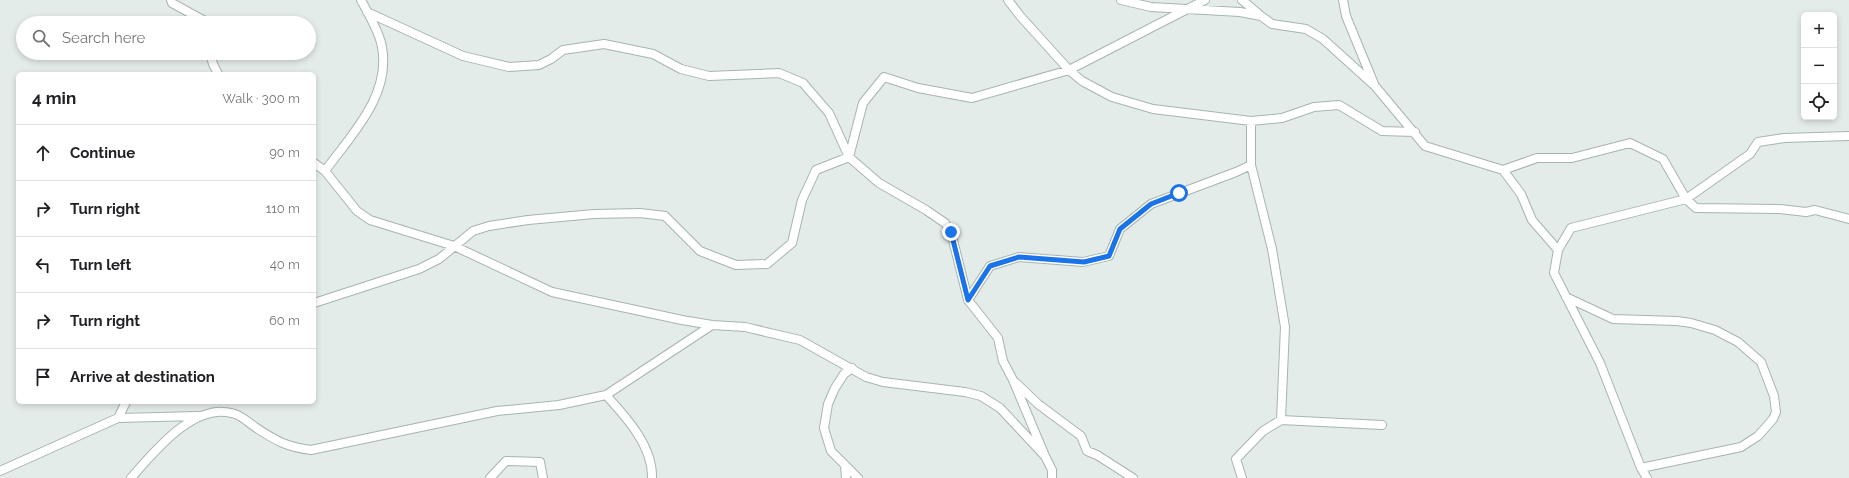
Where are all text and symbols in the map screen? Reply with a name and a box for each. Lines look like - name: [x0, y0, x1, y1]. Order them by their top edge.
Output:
- map controls: [1801, 12, 1837, 120]
- button: +: [1801, 12, 1837, 48]
- search box: [16, 16, 316, 60]
- icon: search: [30, 27, 52, 49]
- text: Search here: [62, 29, 145, 47]
- button: −: [1801, 48, 1837, 84]
- button: locate: [1801, 84, 1837, 120]
- text: 4 min: [32, 88, 76, 108]
- text: Walk · 300 m: [222, 91, 300, 106]
- icon: ahead: [32, 142, 54, 164]
- text: Continue: [70, 144, 135, 162]
- text: 90 m: [269, 145, 300, 160]
- route start: [1170, 184, 1188, 202]
- icon: right: [32, 198, 54, 220]
- text: Turn right: [70, 200, 140, 218]
- text: 110 m: [266, 201, 300, 216]
- route end: [942, 223, 960, 241]
- icon: left: [32, 254, 54, 276]
- text: Turn left: [70, 256, 131, 274]
- text: 40 m: [270, 257, 300, 272]
- icon: right: [32, 310, 54, 332]
- text: Turn right: [70, 312, 140, 330]
- text: 60 m: [269, 313, 300, 328]
- icon: arrive: [32, 366, 54, 388]
- text: Arrive at destination: [70, 368, 215, 386]

